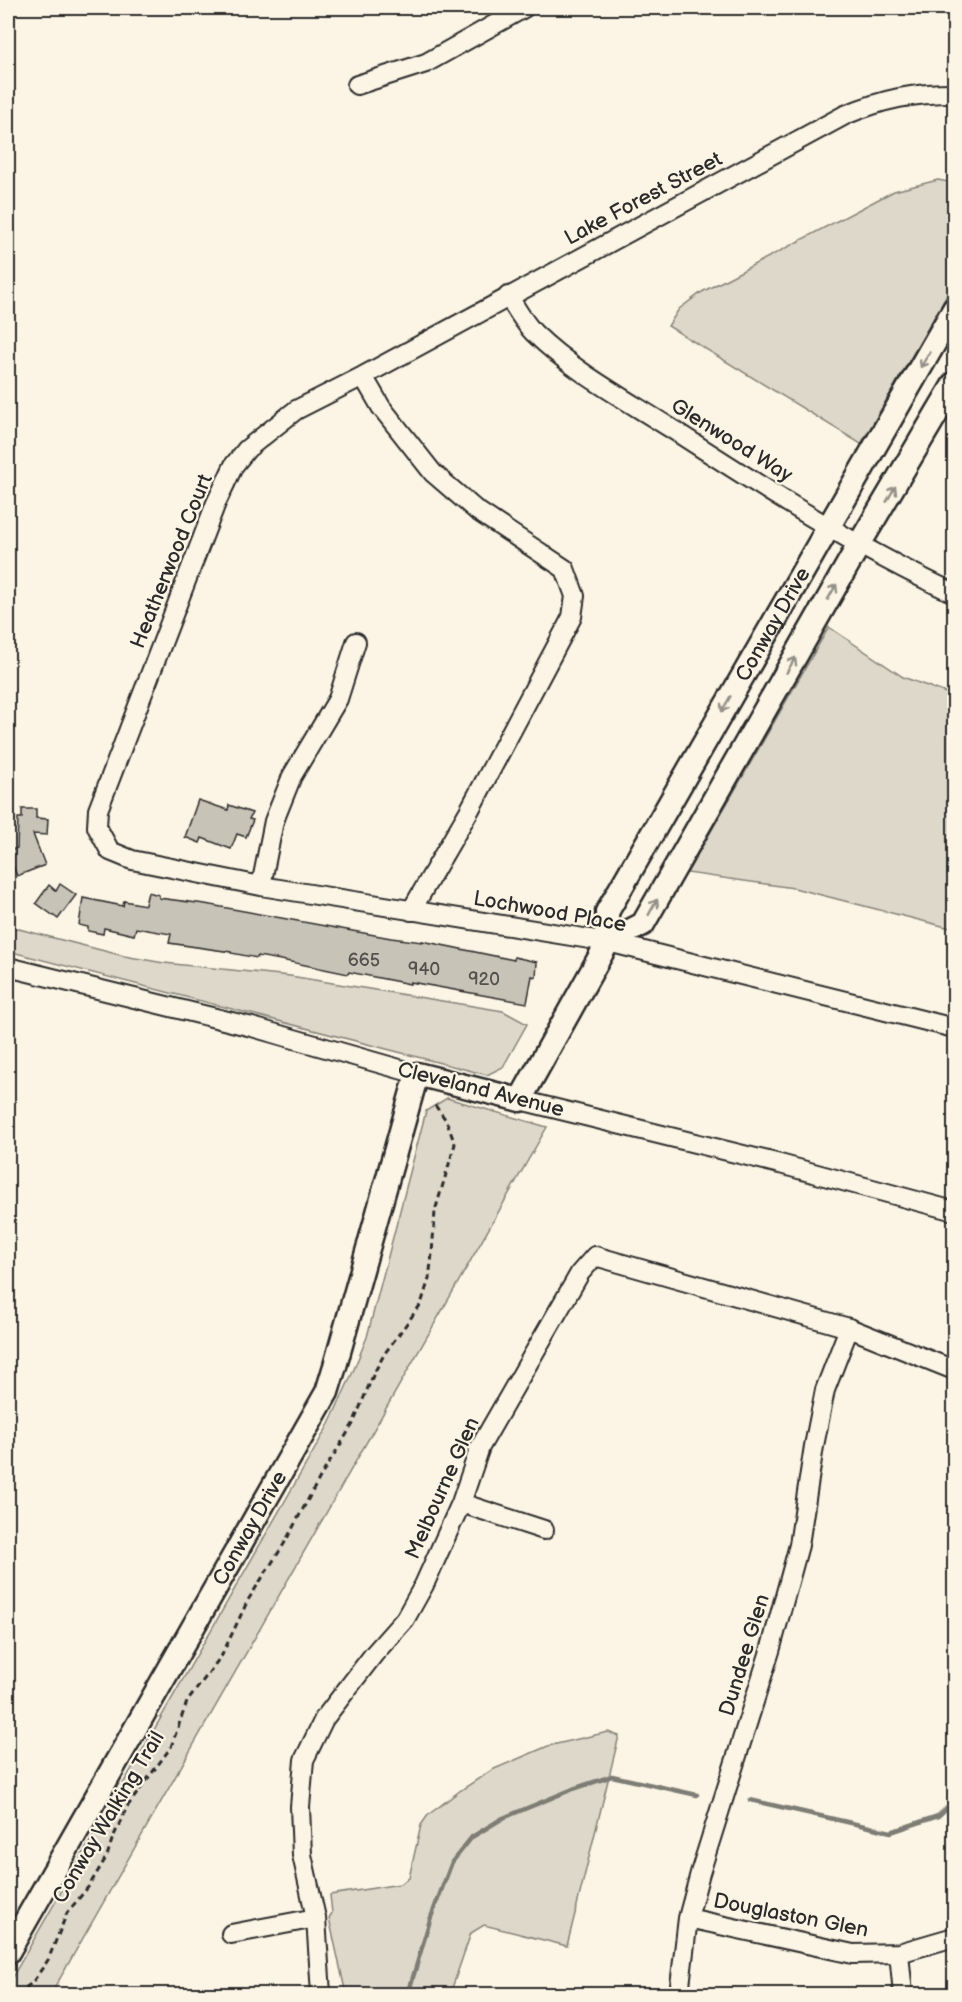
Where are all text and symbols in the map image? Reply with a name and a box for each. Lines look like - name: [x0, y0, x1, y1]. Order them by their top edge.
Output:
- street label: Lake Forest Street: [560, 146, 727, 250]
- one-way arrow: [919, 351, 931, 368]
- street label: Glenwood Way: [666, 393, 797, 488]
- street label: Heatherwood Court: [125, 470, 218, 652]
- one-way arrow: [885, 486, 897, 503]
- street label: Conway Drive: [730, 563, 816, 686]
- one-way arrow: [827, 584, 839, 601]
- one-way arrow: [785, 657, 797, 674]
- one-way arrow: [719, 695, 731, 712]
- street label: Lochwood Place: [472, 886, 628, 937]
- one-way arrow: [647, 899, 659, 916]
- house number: 665: [348, 950, 380, 971]
- house number: 940: [408, 959, 440, 980]
- house number: 920: [468, 969, 500, 990]
- street label: Cleveland Avenue: [395, 1057, 567, 1122]
- street label: Melbourne Glen: [400, 1413, 485, 1563]
- street label: Conway Drive: [208, 1467, 292, 1590]
- street label: Dundee Glen: [714, 1591, 775, 1719]
- street label: Conway Walking Trail: [47, 1727, 170, 1908]
- street label: Douglaston Glen: [711, 1888, 870, 1943]

